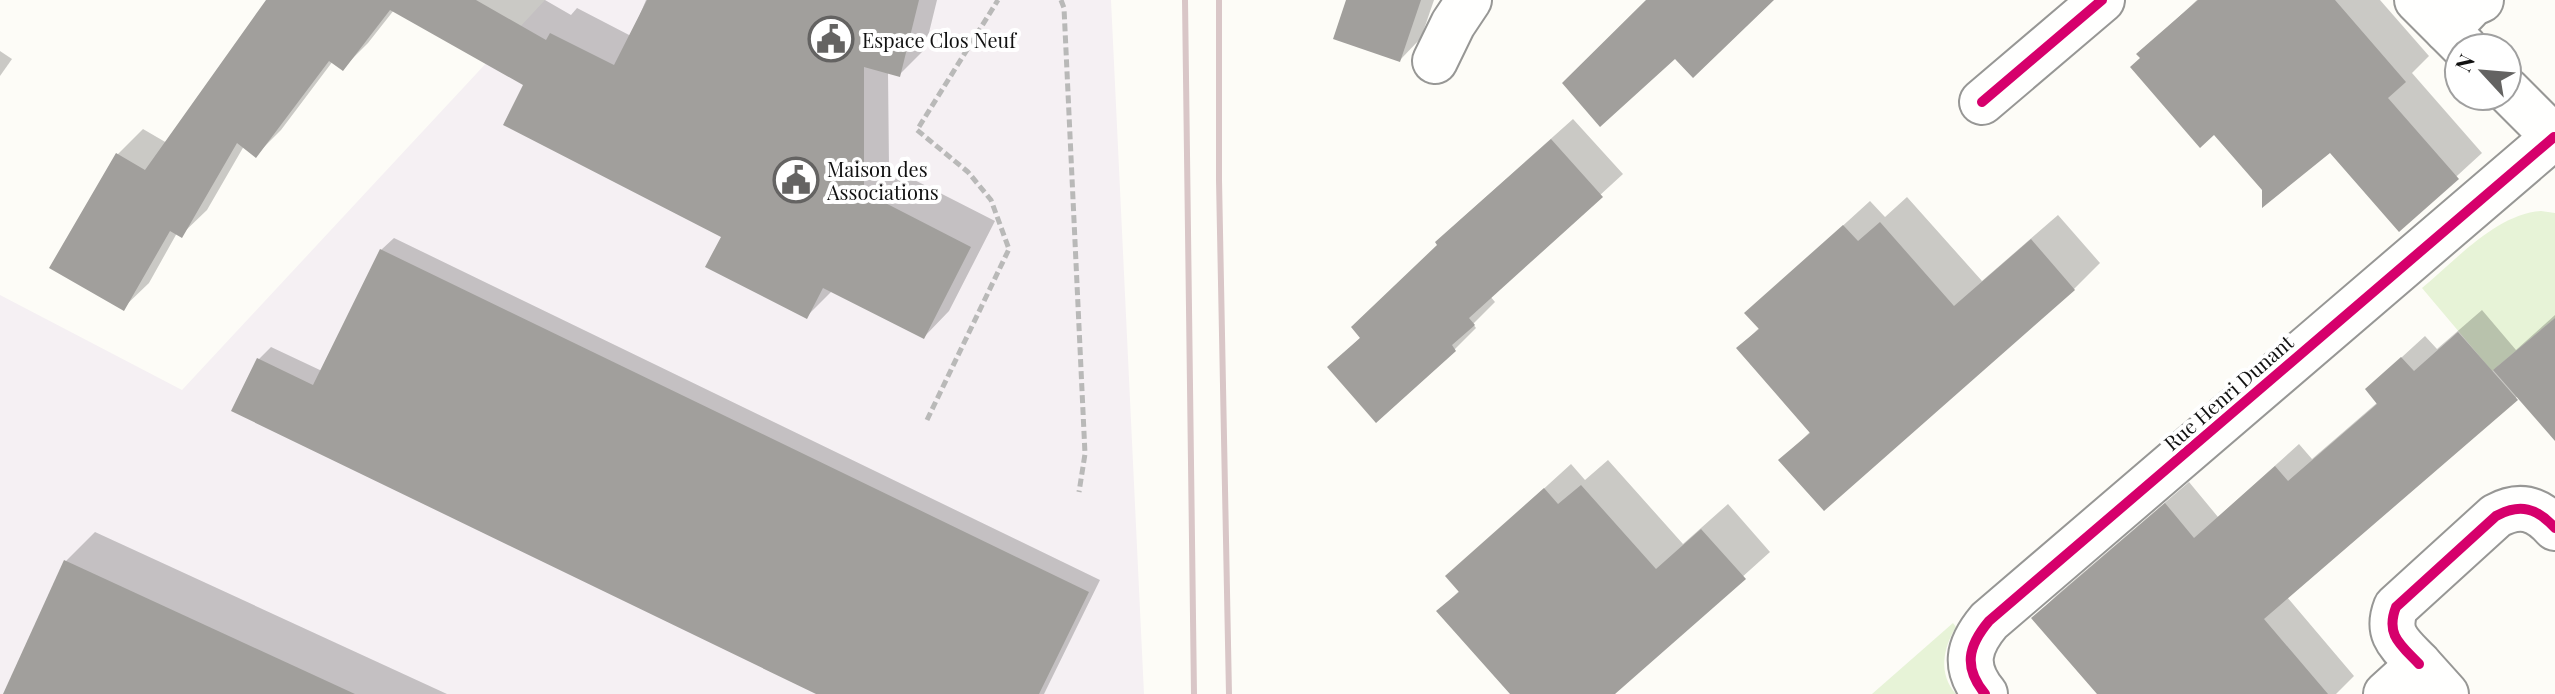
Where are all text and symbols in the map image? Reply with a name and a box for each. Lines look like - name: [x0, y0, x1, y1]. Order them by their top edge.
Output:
- public building icon: Espace Clos Neuf: [807, 15, 855, 63]
- place label: Espace Clos Neuf: [862, 26, 1017, 53]
- north arrow: [2443, 32, 2523, 112]
- text: N: [2447, 49, 2481, 77]
- place label: Maison des Associations: [826, 155, 939, 205]
- public building icon: Maison des Associations: [772, 156, 820, 204]
- street label: Rue Henri Dunant: [2158, 328, 2299, 456]

